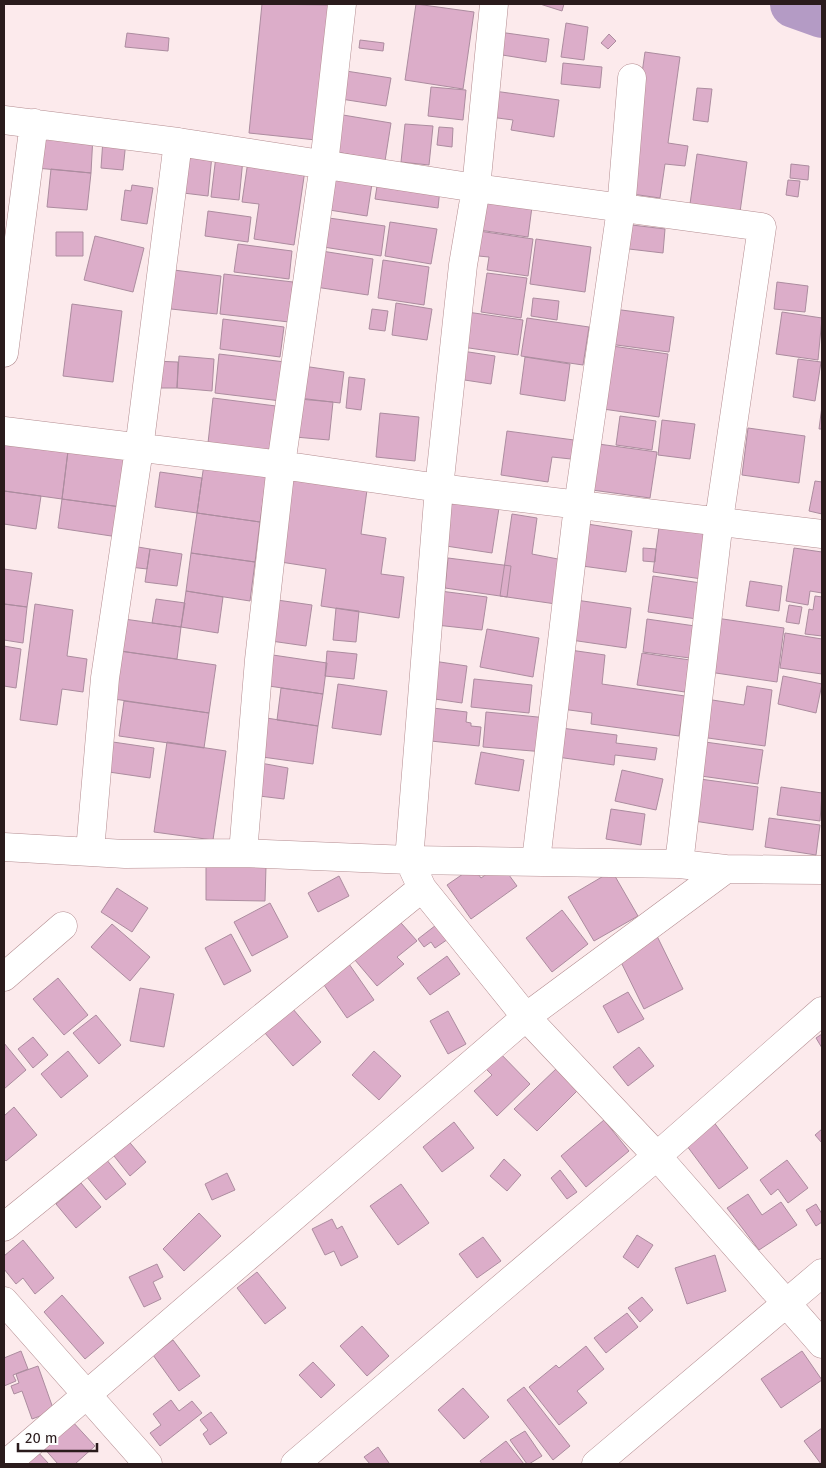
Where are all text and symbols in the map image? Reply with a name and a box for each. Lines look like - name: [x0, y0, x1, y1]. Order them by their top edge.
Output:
- scale bar: [18, 1420, 96, 1452]
- text: 20 m: [25, 1429, 58, 1447]

